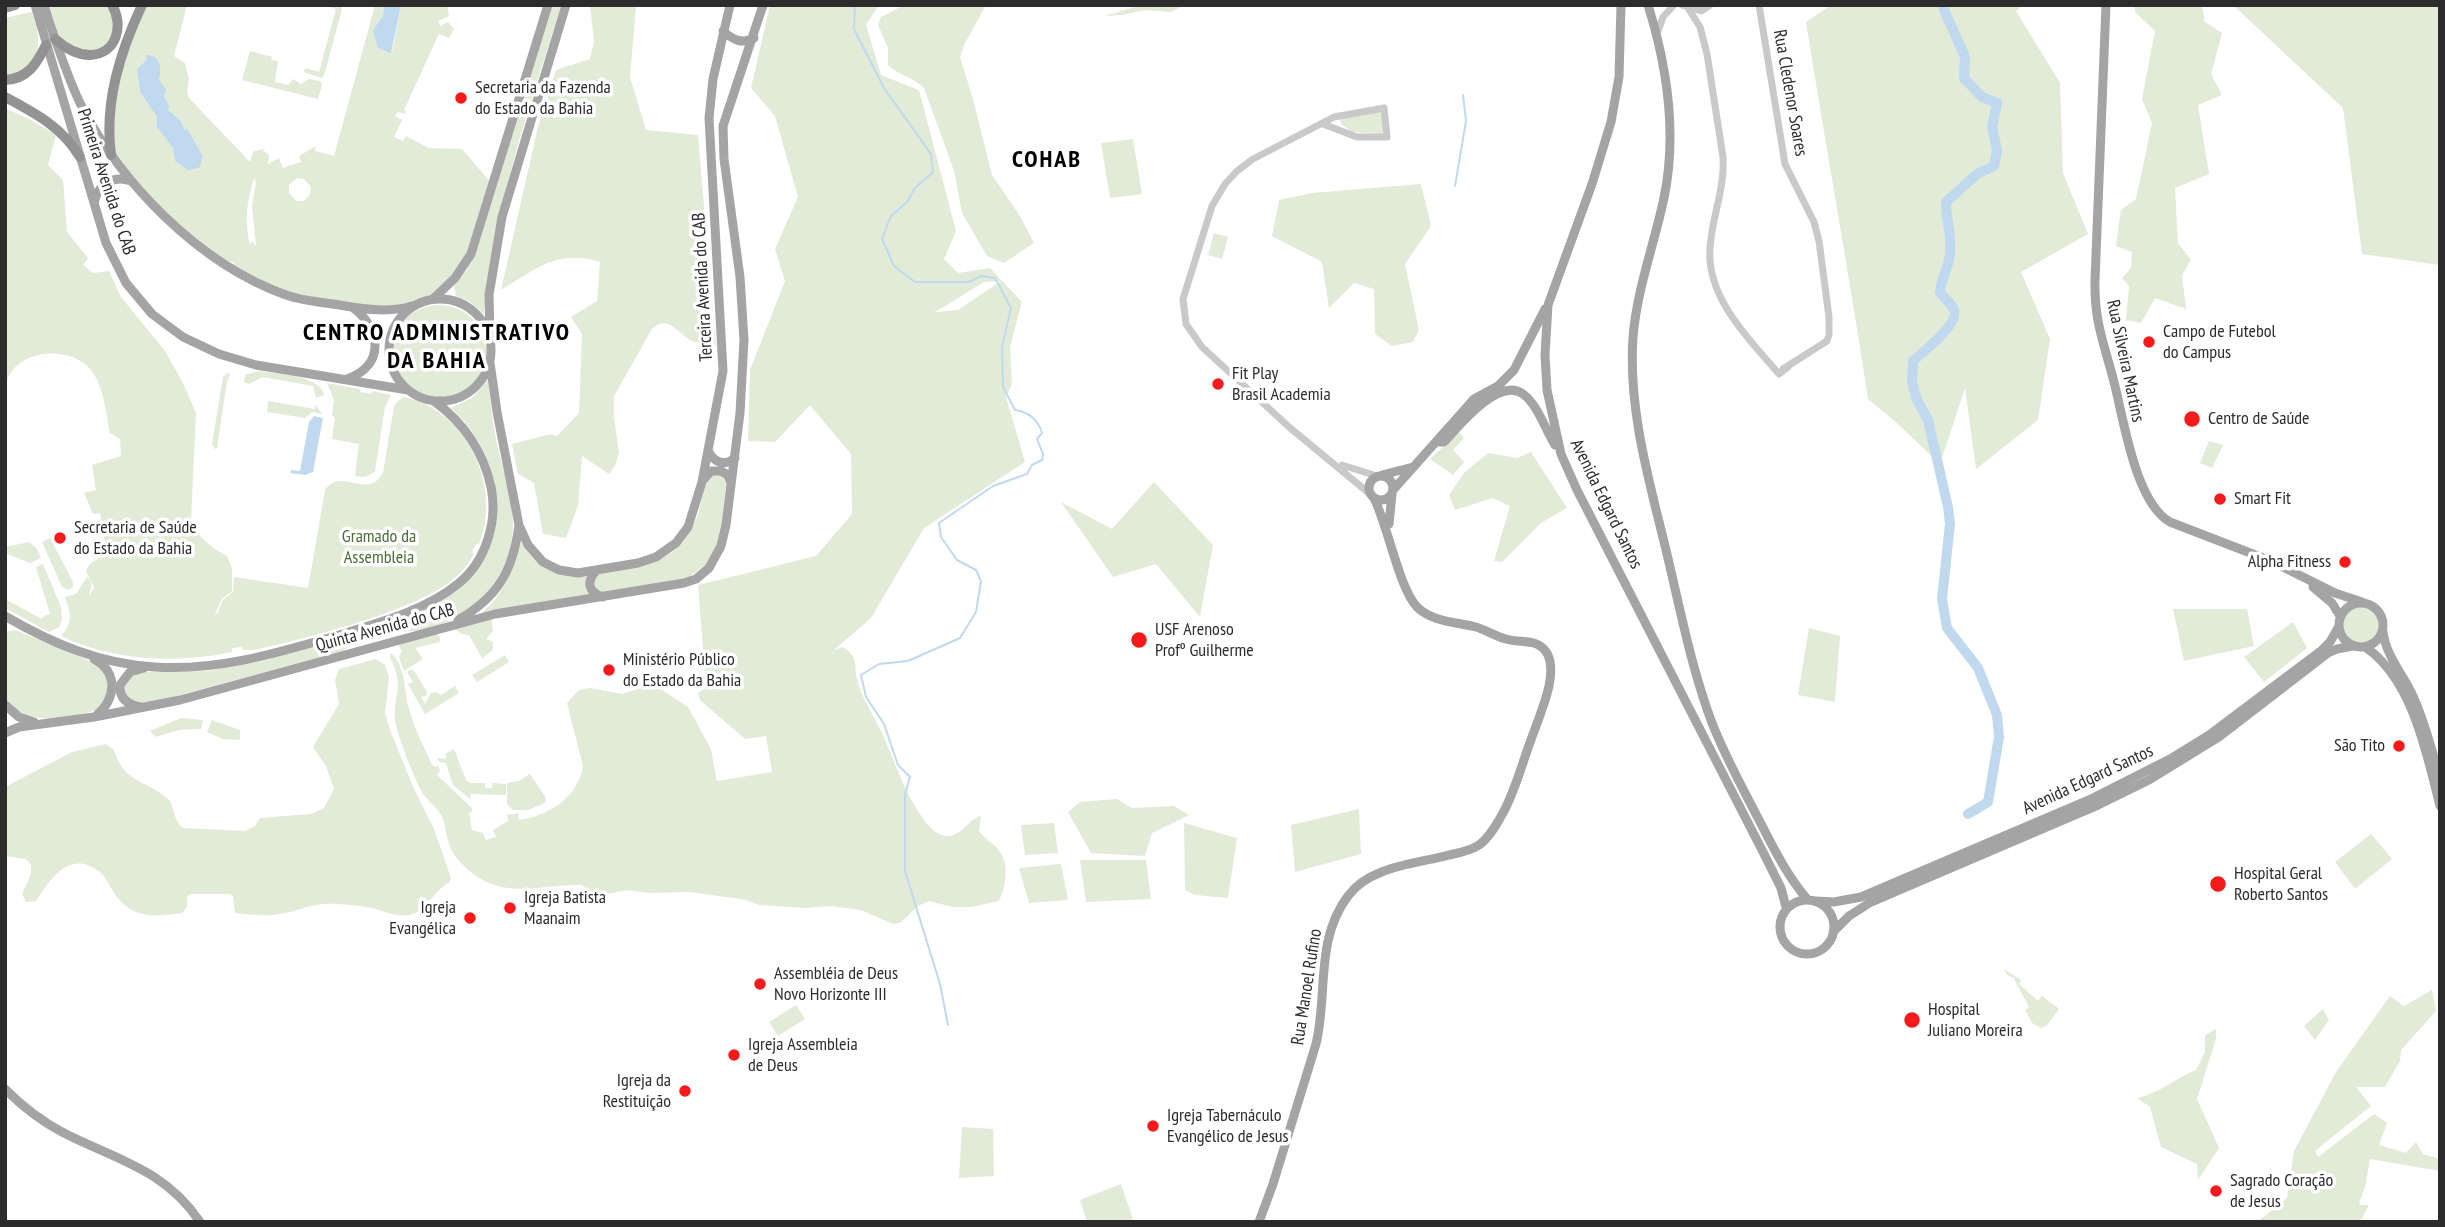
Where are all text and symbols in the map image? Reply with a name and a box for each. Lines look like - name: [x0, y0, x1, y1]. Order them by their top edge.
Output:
- street label: Rua Cledenor Soares: [1768, 28, 1812, 158]
- place label: Secretaria da Fazenda do Estado da Bahia: [475, 77, 611, 119]
- marker: Secretaria da Fazenda do Estado da Bahia: [453, 90, 469, 106]
- street label: Primeira Avenida do CAB: [72, 106, 140, 258]
- district label: COHAB: [1013, 146, 1081, 174]
- street label: Terceira Avenida do CAB: [688, 212, 718, 362]
- street label: Rua Silveira Martins: [2102, 298, 2148, 424]
- district label: CENTRO ADMINISTRATIVO DA BAHIA: [306, 319, 568, 375]
- place label: Campo de Futebol do Campus: [2163, 321, 2276, 364]
- marker: Campo de Futebol do Campus: [2141, 334, 2157, 350]
- place label: Fit Play Brasil Academia: [1232, 363, 1331, 406]
- marker: Fit Play Brasil Academia: [1210, 376, 1226, 392]
- place label: Centro de Saúde: [2208, 408, 2310, 430]
- marker: Centro de Saúde: [2182, 409, 2202, 429]
- street label: Avenida Edgard Santos: [1565, 436, 1647, 572]
- place label: Smart Fit: [2234, 488, 2291, 510]
- marker: Smart Fit: [2212, 491, 2228, 507]
- place label: Secretaria de Saúde do Estado da Bahia: [74, 517, 197, 560]
- park label: Gramado da Assembleia: [342, 526, 416, 568]
- marker: Secretaria de Saúde do Estado da Bahia: [52, 530, 68, 546]
- place label: Alpha Fitness: [2248, 551, 2331, 573]
- marker: Alpha Fitness: [2337, 554, 2353, 570]
- street label: Quinta Avenida do CAB: [313, 599, 457, 657]
- place label: USF Arenoso Profº Guilherme: [1155, 619, 1254, 662]
- marker: USF Arenoso Profº Guilherme: [1129, 630, 1149, 650]
- place label: Ministério Público do Estado da Bahia: [623, 649, 741, 692]
- marker: Ministério Público do Estado da Bahia: [601, 662, 617, 678]
- place label: São Tito: [2334, 735, 2385, 757]
- marker: São Tito: [2391, 738, 2407, 754]
- street label: Avenida Edgard Santos: [2019, 740, 2157, 820]
- place label: Hospital Geral Roberto Santos: [2234, 863, 2328, 906]
- marker: Hospital Geral Roberto Santos: [2208, 874, 2228, 894]
- place label: Igreja Batista Maanaim: [524, 887, 606, 930]
- place label: Igreja Evangélica: [389, 897, 456, 940]
- marker: Igreja Batista Maanaim: [502, 900, 518, 916]
- marker: Igreja Evangélica: [462, 910, 478, 926]
- street label: Rua Manoel Rufino: [1287, 927, 1327, 1047]
- place label: Assembléia de Deus Novo Horizonte III: [774, 963, 898, 1006]
- marker: Assembléia de Deus Novo Horizonte III: [752, 976, 768, 992]
- place label: Hospital Juliano Moreira: [1928, 999, 2023, 1042]
- marker: Hospital Juliano Moreira: [1902, 1010, 1922, 1030]
- place label: Igreja Assembleia de Deus: [748, 1034, 858, 1076]
- marker: Igreja Assembleia de Deus: [726, 1047, 742, 1063]
- place label: Igreja da Restituição: [603, 1070, 671, 1112]
- marker: Igreja da Restituição: [677, 1083, 693, 1099]
- place label: Igreja Tabernáculo Evangélico de Jesus: [1167, 1105, 1289, 1148]
- marker: Igreja Tabernáculo Evangélico de Jesus: [1145, 1118, 1161, 1134]
- place label: Sagrado Coração de Jesus: [2230, 1170, 2333, 1212]
- marker: Sagrado Coração de Jesus: [2208, 1183, 2224, 1199]

